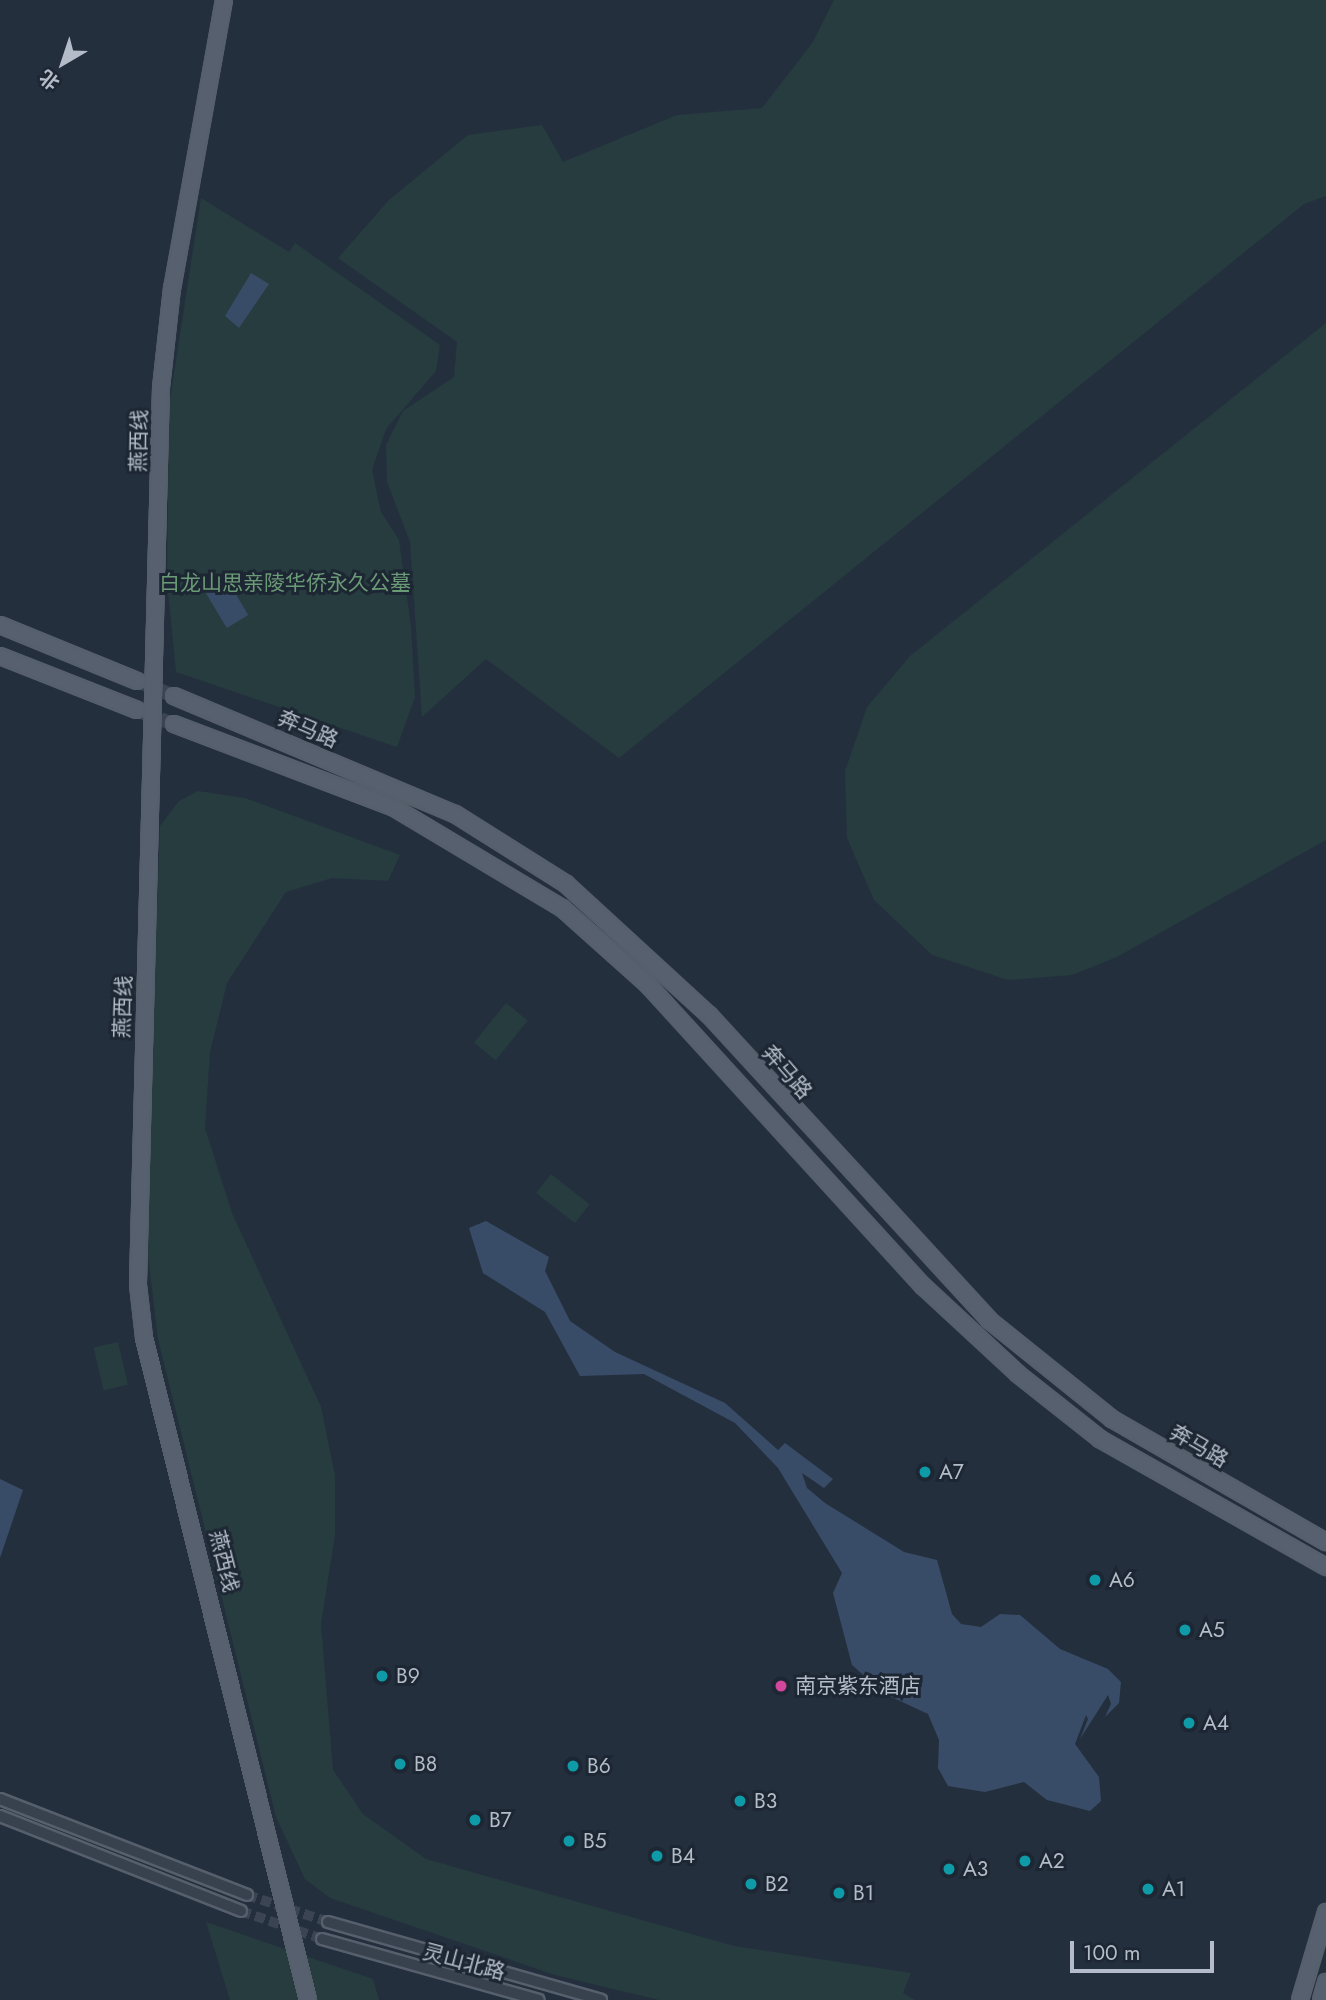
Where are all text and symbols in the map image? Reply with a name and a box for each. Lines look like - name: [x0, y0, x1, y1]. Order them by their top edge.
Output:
- north arrow: [28, 28, 98, 98]
- text: 北: [34, 63, 65, 96]
- street label: 燕西线: [126, 409, 152, 473]
- park label: 白龙山思亲陵华侨永久公墓: [159, 570, 411, 596]
- street label: 奔马路: [274, 705, 342, 753]
- street label: 燕西线: [109, 975, 137, 1039]
- street label: 奔马路: [757, 1040, 817, 1104]
- street label: 奔马路: [1165, 1419, 1233, 1473]
- place label: A7: [939, 1459, 964, 1485]
- marker: A7: [917, 1464, 933, 1480]
- street label: 燕西线: [204, 1527, 244, 1595]
- place label: A6: [1109, 1567, 1135, 1593]
- marker: A6: [1087, 1572, 1103, 1588]
- place label: A5: [1199, 1617, 1225, 1643]
- marker: A5: [1177, 1622, 1193, 1638]
- place label: B9: [396, 1663, 420, 1689]
- marker: B9: [374, 1668, 390, 1684]
- place label: 南京紫东酒店: [795, 1673, 921, 1699]
- marker: 南京紫东酒店: [773, 1678, 789, 1694]
- place label: A4: [1203, 1710, 1229, 1736]
- marker: A4: [1181, 1715, 1197, 1731]
- place label: B8: [414, 1751, 437, 1777]
- place label: B6: [587, 1753, 611, 1779]
- marker: B8: [392, 1756, 408, 1772]
- marker: B6: [565, 1758, 581, 1774]
- place label: B3: [754, 1788, 777, 1814]
- marker: B3: [732, 1793, 748, 1809]
- place label: B7: [489, 1807, 511, 1833]
- marker: B7: [467, 1812, 483, 1828]
- place label: B5: [583, 1828, 607, 1854]
- marker: B5: [561, 1833, 577, 1849]
- place label: B4: [671, 1843, 695, 1869]
- marker: B4: [649, 1848, 665, 1864]
- place label: A2: [1039, 1848, 1065, 1874]
- marker: A2: [1017, 1853, 1033, 1869]
- place label: A3: [963, 1856, 988, 1882]
- marker: A3: [941, 1861, 957, 1877]
- place label: B2: [765, 1871, 789, 1897]
- marker: B2: [743, 1876, 759, 1892]
- place label: A1: [1162, 1876, 1185, 1902]
- place label: B1: [853, 1880, 874, 1906]
- marker: A1: [1140, 1881, 1156, 1897]
- marker: B1: [831, 1885, 847, 1901]
- scale bar: [1074, 1926, 1218, 1970]
- text: 100 m: [1083, 1938, 1140, 1968]
- street label: 灵山北路: [420, 1939, 508, 1985]

